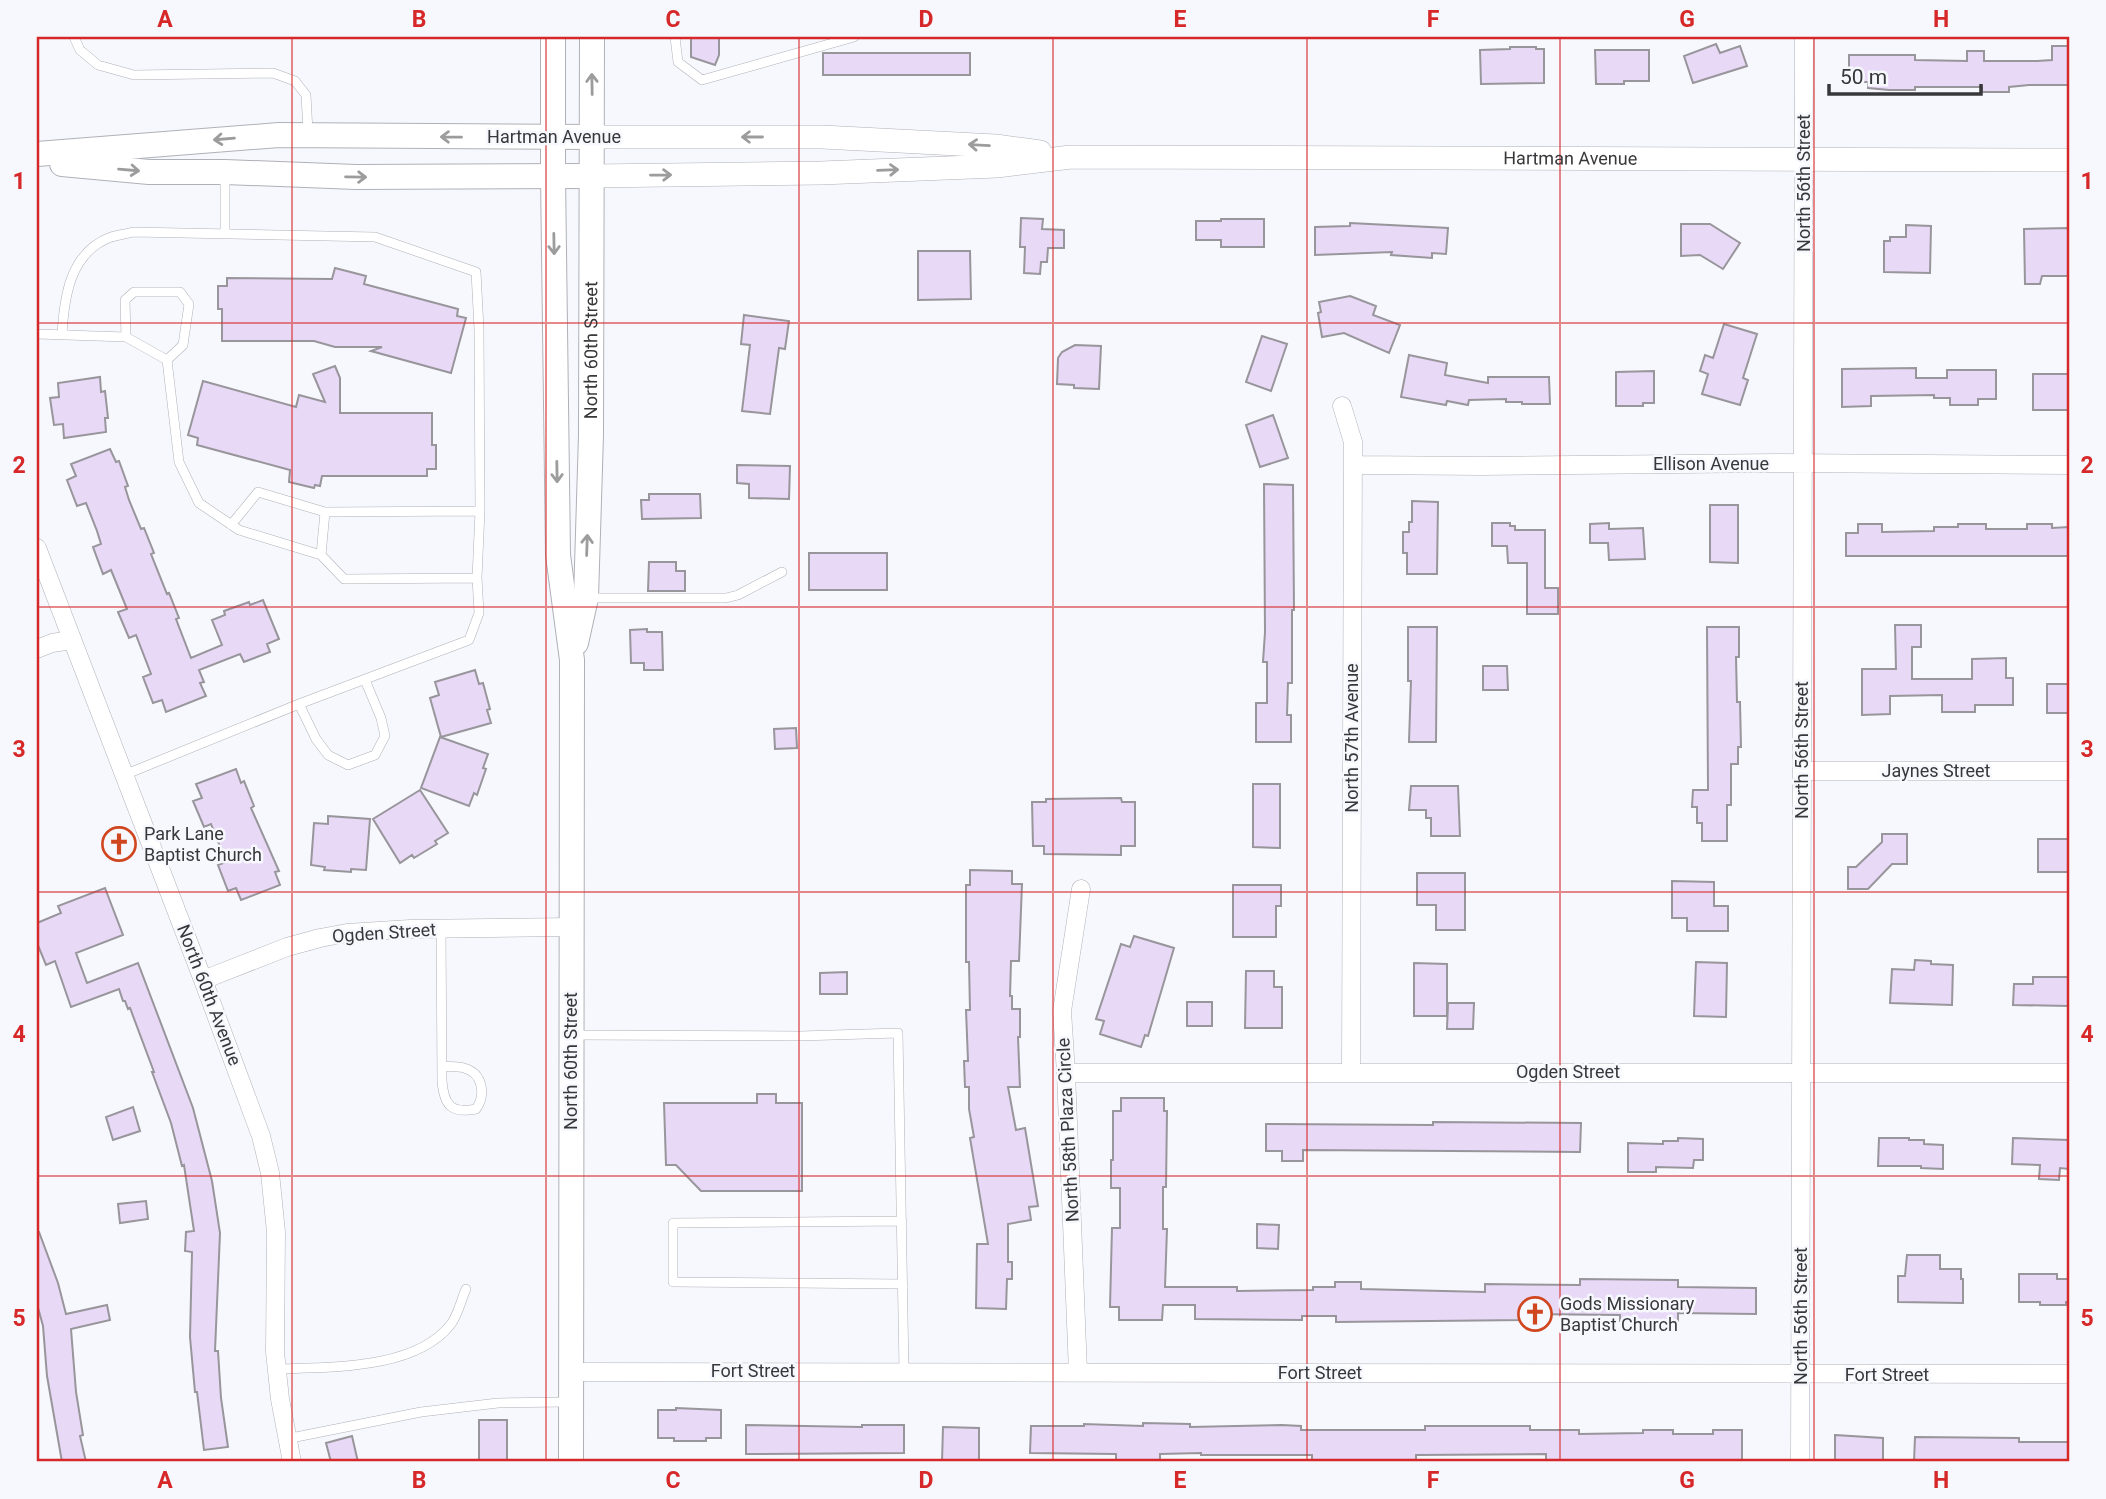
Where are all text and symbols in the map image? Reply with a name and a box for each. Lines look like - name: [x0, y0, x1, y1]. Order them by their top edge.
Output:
- text: A: [157, 6, 173, 33]
- text: B: [412, 6, 426, 33]
- text: C: [665, 6, 681, 33]
- text: D: [919, 6, 933, 33]
- text: E: [1174, 6, 1187, 33]
- text: F: [1427, 6, 1440, 33]
- text: G: [1679, 6, 1695, 33]
- text: H: [1933, 6, 1949, 33]
- scale bar: [1829, 52, 1982, 96]
- text: 50 m: [1840, 65, 1887, 89]
- one-way arrow: [586, 72, 599, 95]
- street label: North 56th Street: [1793, 114, 1814, 252]
- street label: Hartman Avenue: [487, 126, 621, 147]
- one-way arrow: [440, 130, 463, 144]
- one-way arrow: [741, 130, 764, 144]
- one-way arrow: [213, 133, 236, 146]
- one-way arrow: [969, 138, 991, 151]
- street label: Hartman Avenue: [1503, 147, 1637, 169]
- one-way arrow: [877, 163, 900, 176]
- one-way arrow: [117, 164, 140, 177]
- text: 1: [12, 168, 26, 195]
- one-way arrow: [649, 168, 672, 182]
- text: 1: [2080, 168, 2094, 195]
- one-way arrow: [345, 170, 368, 184]
- one-way arrow: [547, 232, 560, 255]
- street label: North 60th Street: [580, 281, 601, 419]
- text: 2: [12, 452, 26, 479]
- text: 2: [2080, 452, 2094, 479]
- street label: Ellison Avenue: [1653, 453, 1769, 474]
- one-way arrow: [550, 460, 564, 483]
- one-way arrow: [581, 533, 594, 556]
- street label: North 57th Avenue: [1341, 663, 1362, 813]
- street label: North 56th Street: [1791, 681, 1812, 819]
- text: 3: [12, 736, 26, 763]
- text: 3: [2080, 736, 2094, 763]
- street label: Jaynes Street: [1882, 760, 1991, 781]
- place label: Park Lane Baptist Church: [144, 823, 262, 865]
- church icon: Park Lane Baptist Church: [100, 825, 138, 863]
- street label: Ogden Street: [331, 918, 437, 947]
- street label: North 60th Avenue: [173, 921, 246, 1068]
- street label: North 60th Street: [560, 992, 581, 1130]
- text: 4: [12, 1021, 26, 1048]
- text: 4: [2080, 1021, 2094, 1048]
- street label: North 58th Plaza Circle: [1052, 1037, 1083, 1223]
- street label: Ogden Street: [1516, 1061, 1620, 1082]
- street label: North 56th Street: [1790, 1247, 1811, 1385]
- place label: Gods Missionary Baptist Church: [1560, 1293, 1695, 1335]
- church icon: Gods Missionary Baptist Church: [1516, 1295, 1554, 1333]
- text: 5: [12, 1305, 26, 1332]
- text: 5: [2080, 1305, 2094, 1332]
- street label: Fort Street: [711, 1360, 795, 1381]
- street label: Fort Street: [1278, 1362, 1362, 1383]
- street label: Fort Street: [1845, 1364, 1929, 1385]
- text: A: [157, 1467, 173, 1494]
- text: B: [412, 1467, 426, 1494]
- text: C: [665, 1467, 681, 1494]
- text: D: [919, 1467, 933, 1494]
- text: E: [1174, 1467, 1187, 1494]
- text: F: [1427, 1467, 1440, 1494]
- text: G: [1679, 1467, 1695, 1494]
- text: H: [1933, 1467, 1949, 1494]

